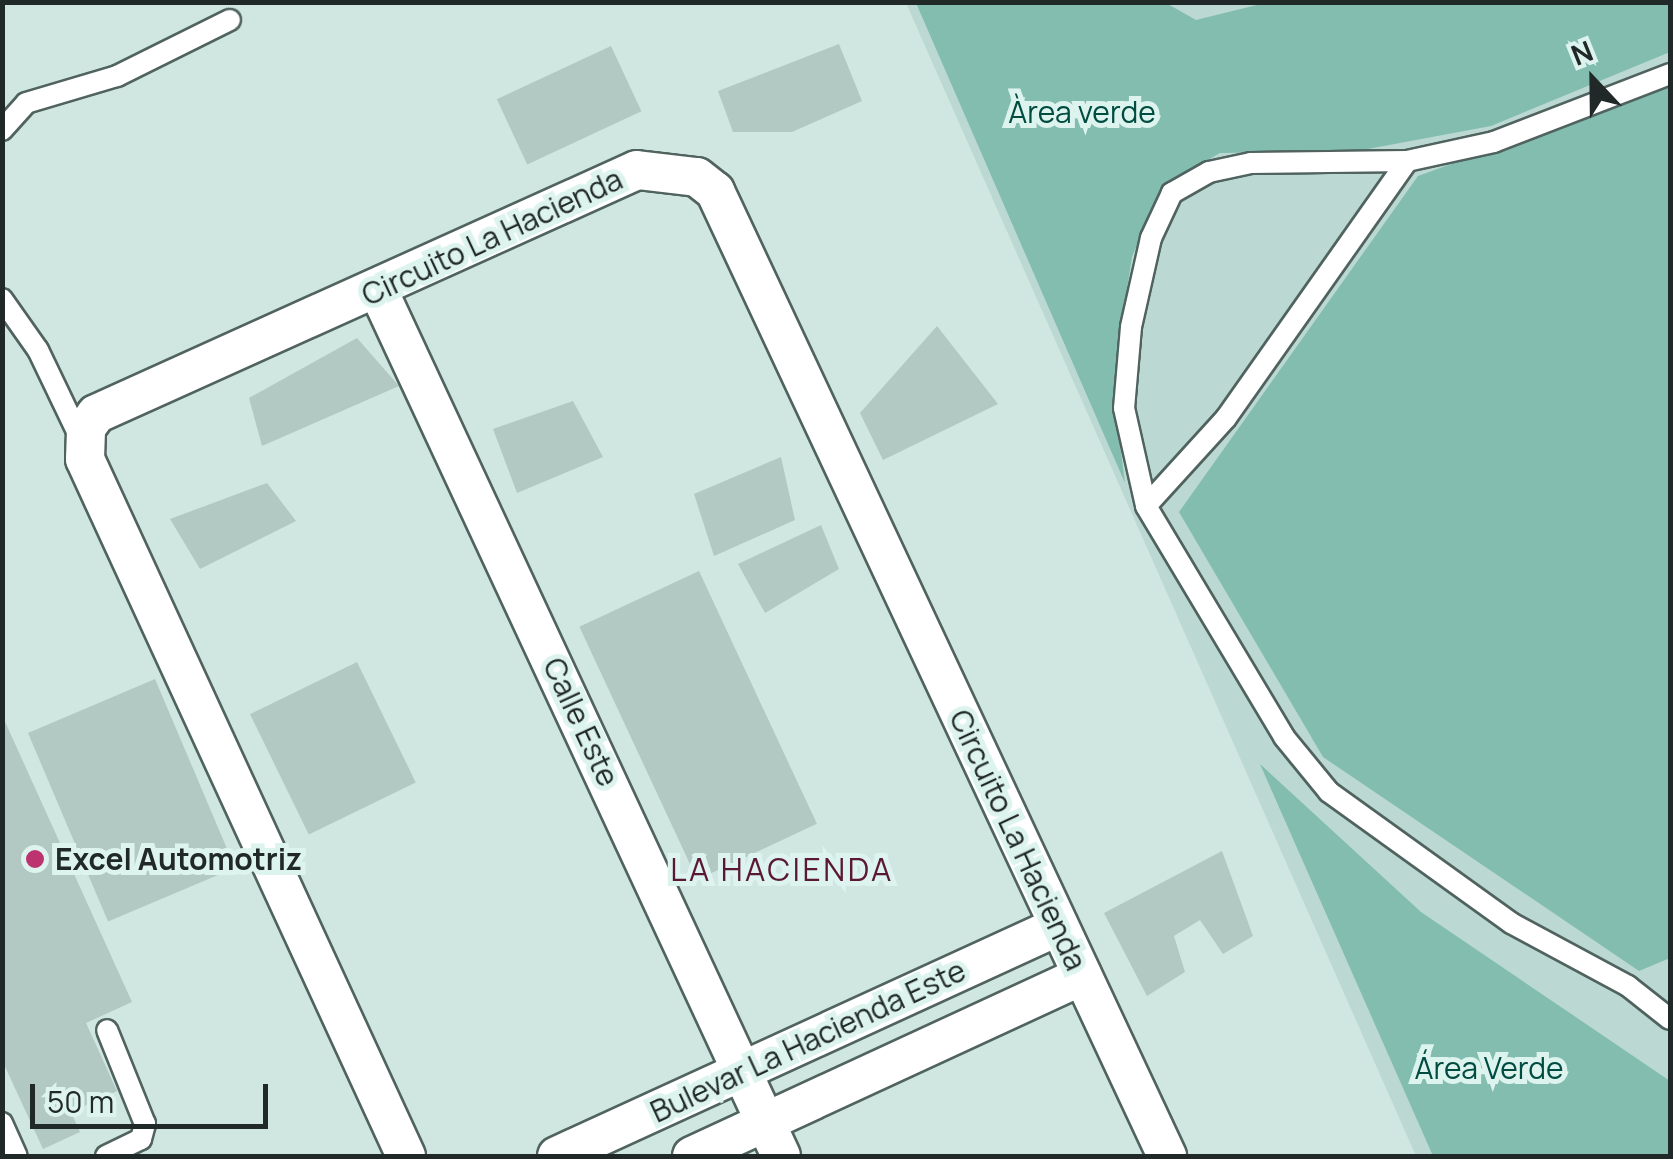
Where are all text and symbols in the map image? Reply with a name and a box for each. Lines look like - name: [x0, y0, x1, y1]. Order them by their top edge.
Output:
- north arrow: [1543, 30, 1643, 130]
- text: N: [1565, 31, 1598, 74]
- park label: Àrea verde: [1008, 94, 1156, 130]
- street label: Circuito La Hacienda: [356, 161, 628, 313]
- street label: Calle Este: [536, 652, 626, 792]
- street label: Circuito La Hacienda: [942, 704, 1094, 976]
- place label: Excel Automotriz: [55, 841, 302, 877]
- marker: Excel Automotriz: [24, 848, 46, 870]
- district label: LA HACIENDA: [670, 850, 894, 888]
- street label: Bulevar La Hacienda Este: [645, 952, 971, 1130]
- park label: Área Verde: [1414, 1050, 1564, 1086]
- scale bar: [35, 1064, 272, 1126]
- text: 50 m: [47, 1081, 114, 1122]

